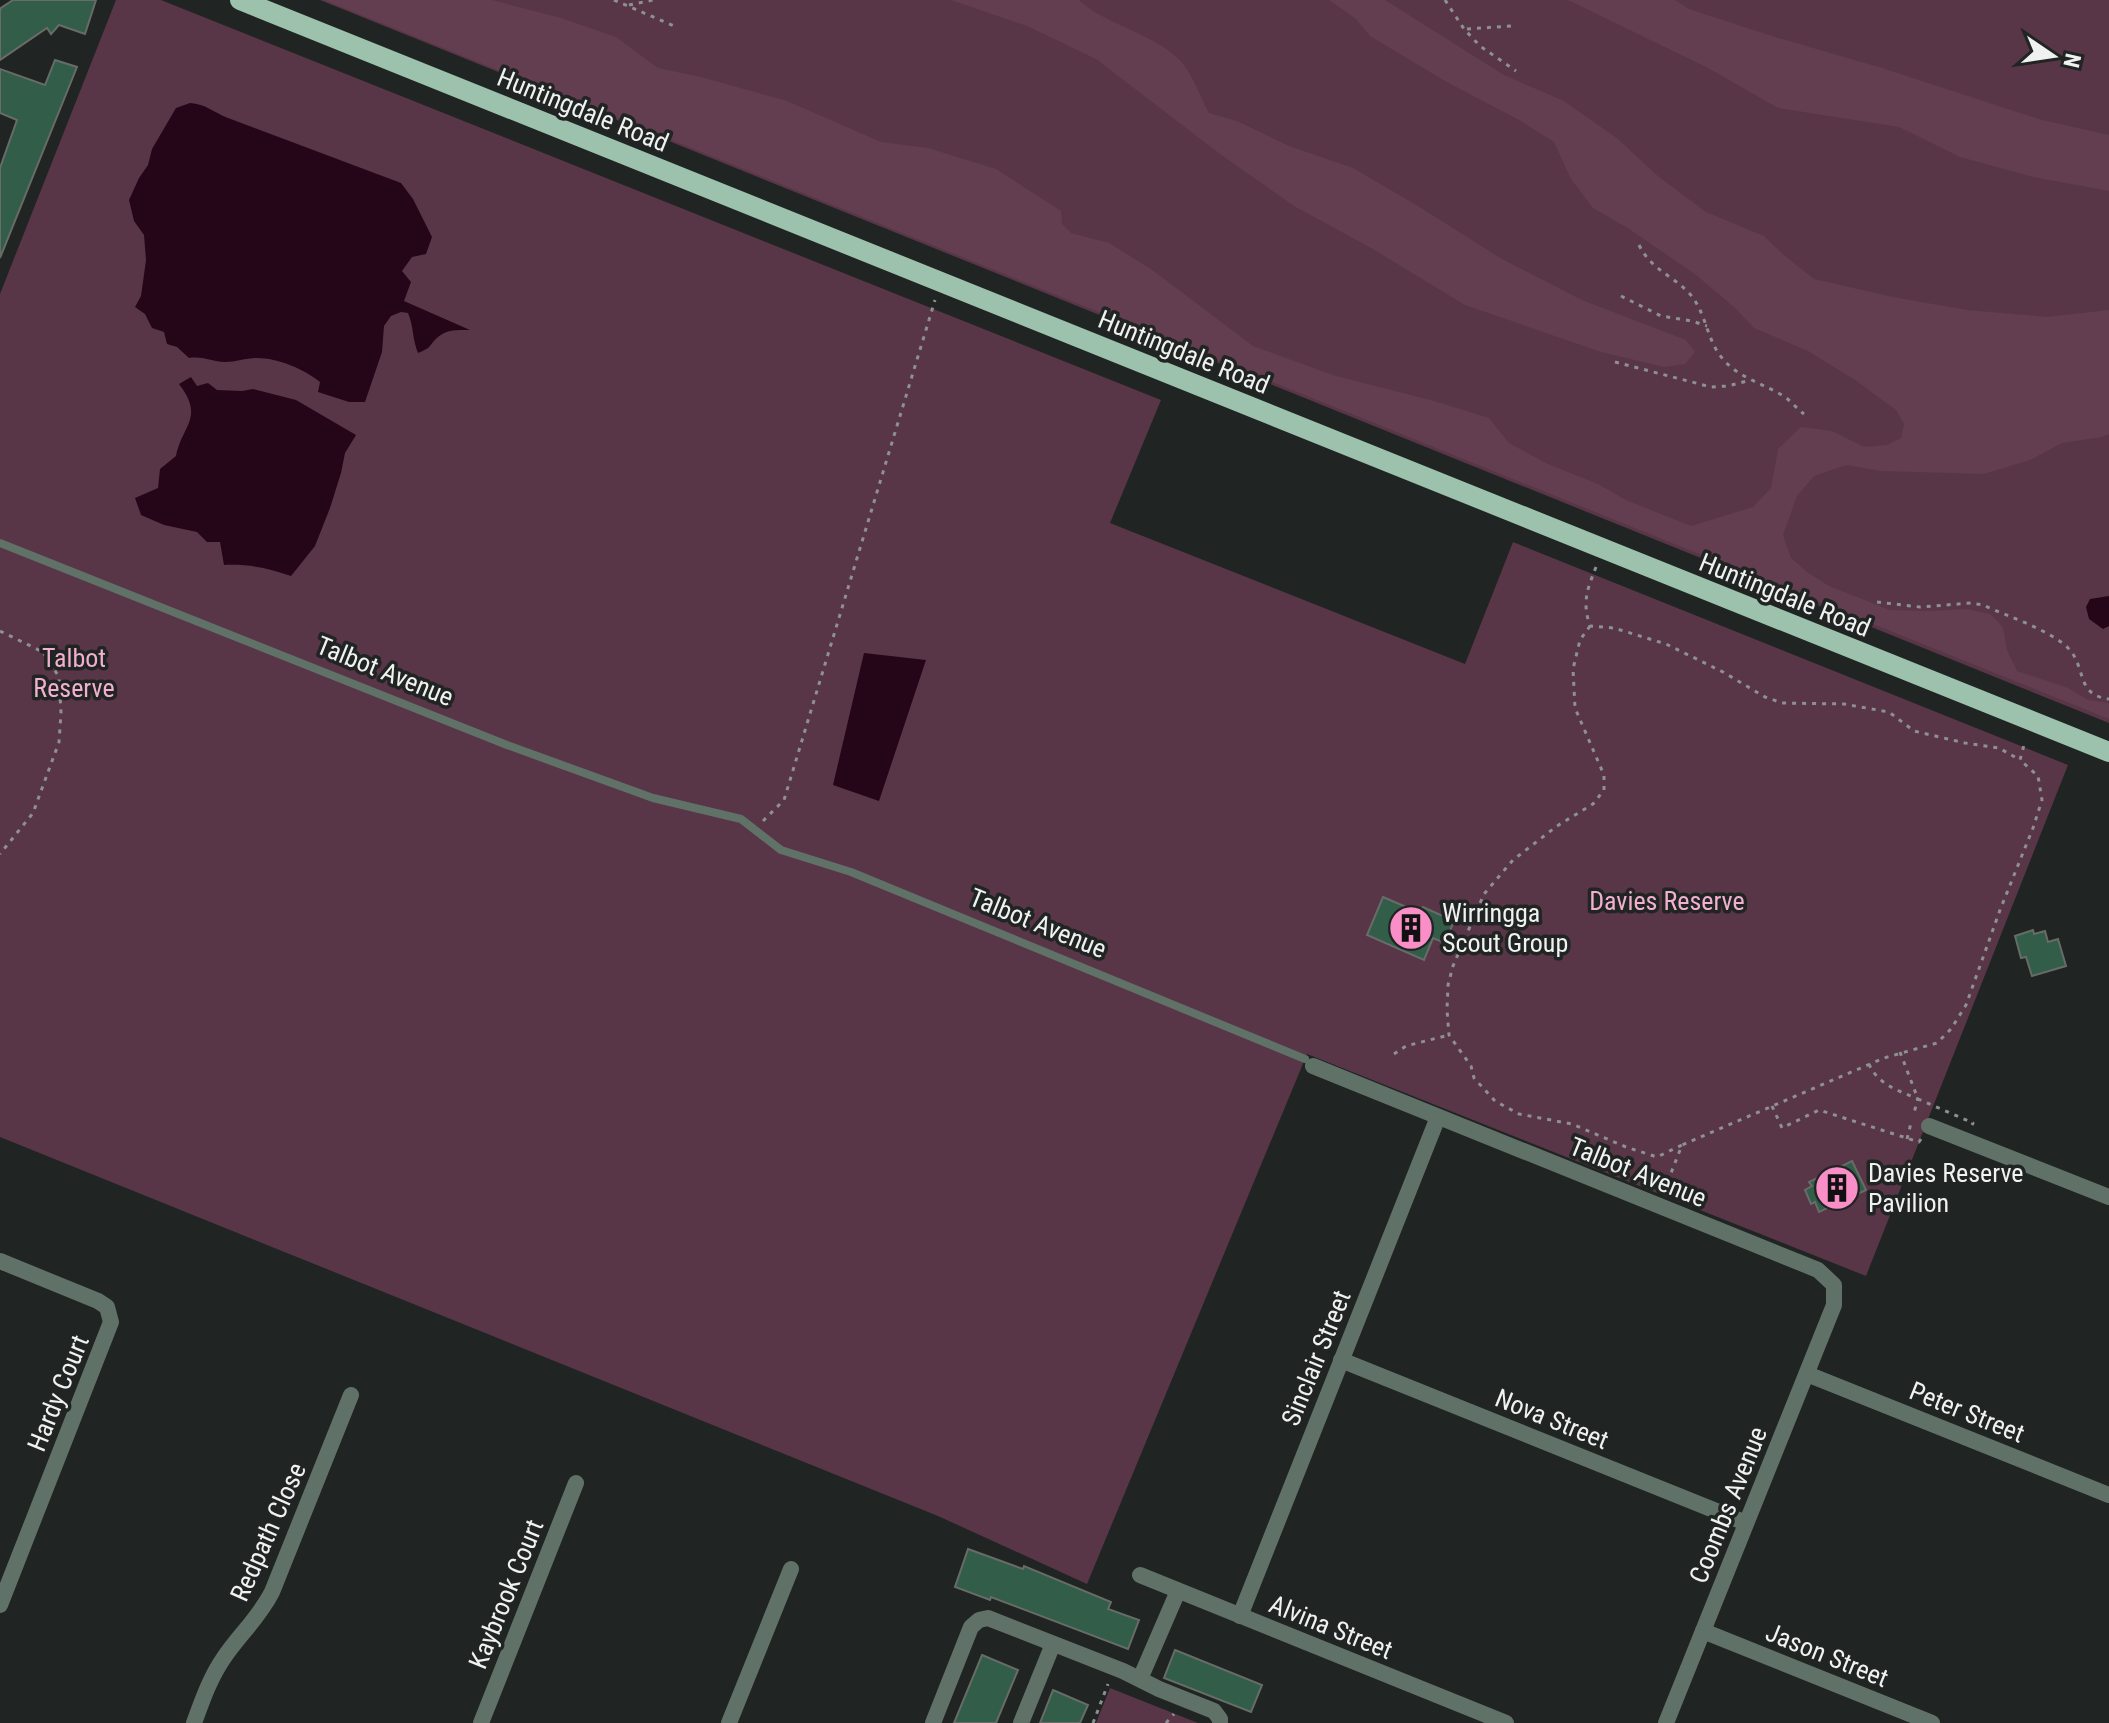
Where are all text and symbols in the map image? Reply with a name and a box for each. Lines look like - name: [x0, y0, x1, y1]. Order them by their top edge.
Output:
- north arrow: [2013, 16, 2093, 96]
- text: N: [2058, 51, 2086, 70]
- street label: Huntingdale Road: [493, 62, 673, 158]
- street label: Huntingdale Road: [1094, 304, 1274, 400]
- street label: Huntingdale Road: [1695, 547, 1875, 643]
- street label: Talbot Avenue: [312, 630, 458, 712]
- park label: Talbot Reserve: [33, 643, 115, 703]
- street label: Talbot Avenue: [965, 882, 1111, 964]
- park label: Davies Reserve: [1589, 886, 1745, 916]
- place label: Wirringga Scout Group: [1442, 898, 1568, 958]
- building icon: Wirringga Scout Group: [1387, 904, 1435, 952]
- street label: Talbot Avenue: [1565, 1131, 1711, 1213]
- place label: Davies Reserve Pavilion: [1868, 1158, 2024, 1218]
- building icon: Davies Reserve Pavilion: [1813, 1164, 1861, 1212]
- street label: Sinclair Street: [1275, 1286, 1357, 1430]
- street label: Hardy Court: [21, 1331, 95, 1455]
- street label: Peter Street: [1905, 1375, 2029, 1449]
- street label: Nova Street: [1491, 1383, 1613, 1455]
- street label: Coombs Avenue: [1683, 1422, 1773, 1588]
- street label: Redpath Close: [224, 1458, 312, 1606]
- street label: Kaybrook Court: [462, 1515, 550, 1673]
- street label: Alvina Street: [1265, 1589, 1397, 1665]
- street label: Jason Street: [1761, 1617, 1893, 1693]

